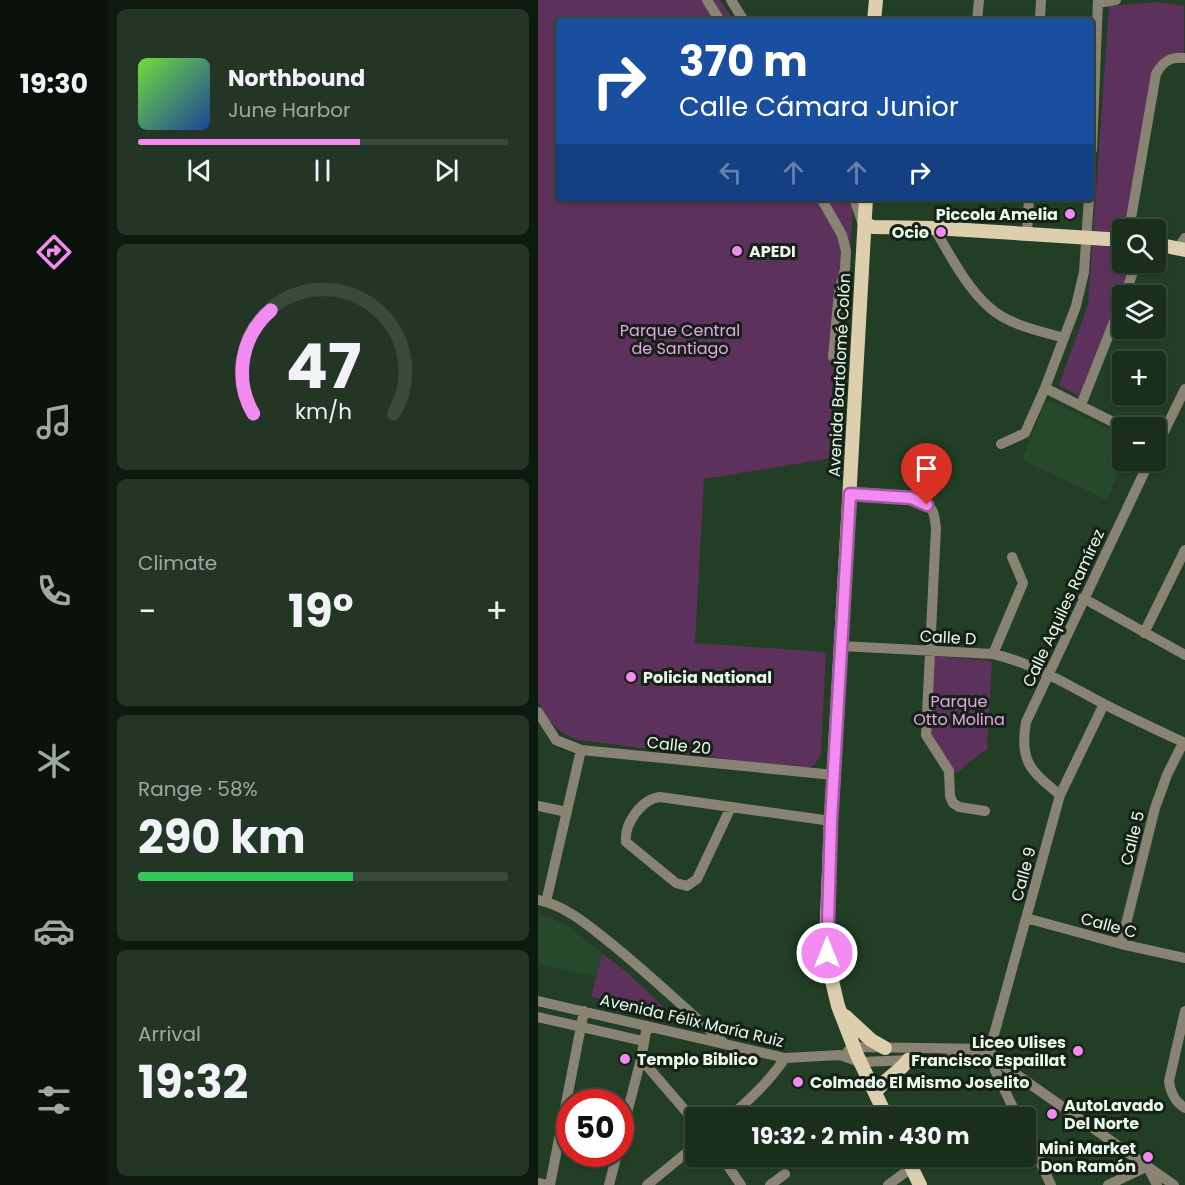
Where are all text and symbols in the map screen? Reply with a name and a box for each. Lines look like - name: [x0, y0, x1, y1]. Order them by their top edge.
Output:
- text: 370 m: [679, 32, 808, 91]
- icon: right: [580, 42, 658, 120]
- text: Northbound: [228, 63, 365, 94]
- text: 19:30: [20, 65, 88, 102]
- text: Calle Cámara Junior: [679, 88, 959, 125]
- text: June Harbor: [228, 96, 351, 124]
- icon: previous: [183, 154, 216, 187]
- icon: pause: [306, 154, 339, 187]
- icon: next: [430, 154, 463, 187]
- icon: left: [714, 156, 747, 189]
- icon: ahead: [777, 156, 810, 189]
- icon: ahead: [840, 156, 873, 189]
- icon: right: [903, 156, 936, 189]
- place label: Piccola Amelia: [936, 203, 1058, 226]
- marker: Piccola Amelia: [1063, 207, 1077, 221]
- map controls: [1112, 219, 1166, 471]
- button: search: [1112, 219, 1166, 273]
- place label: Ocio: [892, 221, 929, 244]
- marker: Ocio: [934, 225, 948, 239]
- icon: directions: [33, 231, 75, 273]
- place label: APEDI: [749, 240, 796, 263]
- marker: APEDI: [730, 244, 744, 258]
- street label: Avenida Bartolomé Colón: [823, 272, 856, 478]
- button: layers: [1112, 285, 1166, 339]
- park label: Parque Central de Santiago: [620, 319, 740, 360]
- text: 47: [285, 322, 361, 410]
- button: +: [1112, 351, 1166, 405]
- text: km/h: [294, 397, 352, 428]
- icon: music: [33, 401, 75, 443]
- button: −: [1112, 417, 1166, 471]
- pin: [901, 443, 952, 505]
- icon: arrive: [910, 452, 943, 485]
- street label: Calle Aquiles Ramírez: [1017, 526, 1110, 691]
- text: Climate: [138, 549, 217, 577]
- icon: phone: [33, 570, 75, 612]
- text: 19°: [288, 580, 354, 643]
- text: −: [138, 588, 156, 635]
- text: +: [485, 588, 508, 635]
- street label: Calle D: [919, 625, 977, 650]
- place label: Policia National: [643, 666, 772, 689]
- marker: Policia National: [624, 670, 638, 684]
- park label: Parque Otto Molina: [913, 690, 1005, 731]
- street label: Calle 20: [646, 731, 712, 760]
- icon: climate: [33, 740, 75, 782]
- text: Range · 58%: [138, 775, 258, 803]
- text: 290 km: [138, 806, 306, 869]
- street label: Calle 5: [1115, 809, 1150, 868]
- street label: Calle 9: [1005, 844, 1042, 904]
- street label: Calle C: [1078, 907, 1140, 944]
- icon: car: [33, 910, 75, 952]
- position arrow: [795, 921, 859, 985]
- street label: Avenida Félix María Ruiz: [598, 988, 786, 1053]
- text: Arrival: [138, 1020, 201, 1048]
- place label: Liceo Ulises Francisco Espaillat: [911, 1031, 1066, 1072]
- marker: Liceo Ulises Francisco Espaillat: [1071, 1044, 1085, 1058]
- place label: Templo Biblico: [637, 1048, 758, 1071]
- text: 19:32: [138, 1051, 248, 1114]
- marker: Templo Biblico: [618, 1052, 632, 1066]
- place label: Colmado El Mismo Joselito: [810, 1071, 1029, 1094]
- marker: Colmado El Mismo Joselito: [791, 1075, 805, 1089]
- icon: filters: [33, 1079, 75, 1121]
- speed limit sign: 50: [556, 1089, 634, 1167]
- place label: AutoLavado Del Norte: [1064, 1094, 1164, 1135]
- marker: AutoLavado Del Norte: [1045, 1107, 1059, 1121]
- text: 19:32 · 2 min · 430 m: [751, 1121, 970, 1152]
- place label: Mini Market Don Ramón: [1039, 1137, 1136, 1178]
- marker: Mini Market Don Ramón: [1141, 1150, 1155, 1164]

